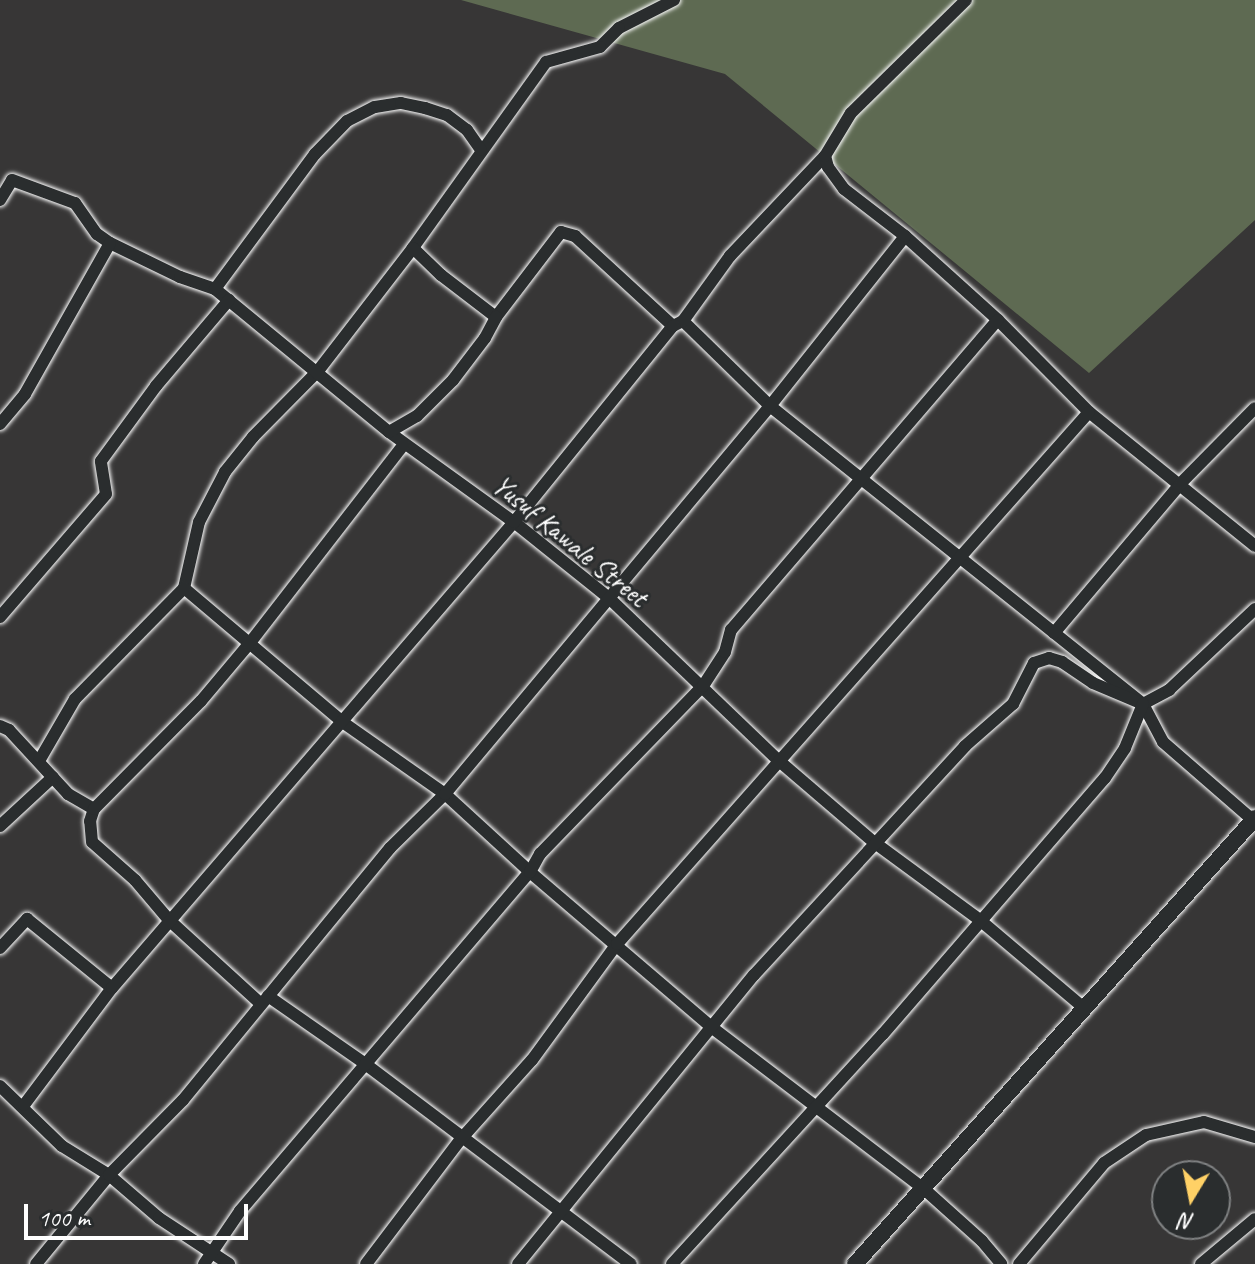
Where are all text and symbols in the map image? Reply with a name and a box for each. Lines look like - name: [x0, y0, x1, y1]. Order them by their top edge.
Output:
- street label: Yusuf Kawale Street: [486, 468, 654, 614]
- north arrow: [1151, 1160, 1231, 1240]
- scale bar: [28, 1188, 252, 1238]
- text: 100 m: [38, 1203, 90, 1233]
- text: N: [1178, 1207, 1196, 1237]

